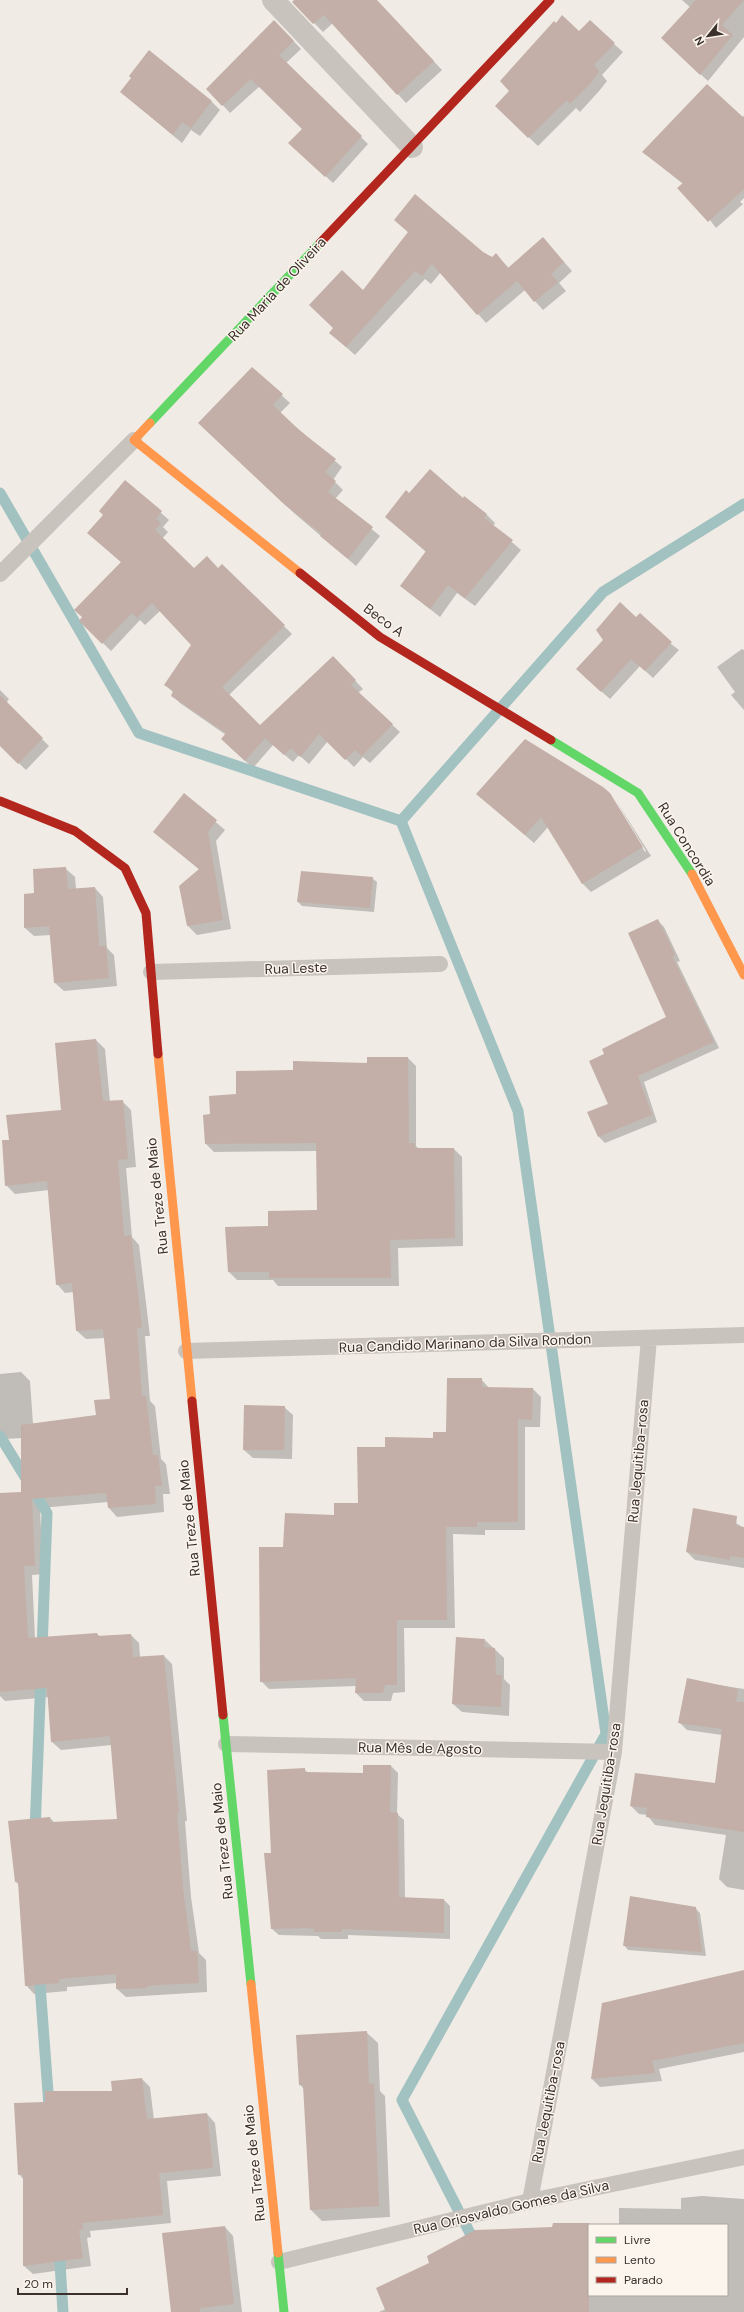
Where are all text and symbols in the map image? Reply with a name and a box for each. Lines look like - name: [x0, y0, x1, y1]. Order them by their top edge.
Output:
- north arrow: [688, 16, 728, 56]
- text: N: [691, 34, 707, 48]
- street label: Rua Maria de Oliveira: [224, 233, 330, 345]
- street label: Beco A: [360, 599, 408, 641]
- street label: Rua Concordia: [654, 799, 720, 889]
- street label: Rua Leste: [264, 958, 328, 978]
- street label: Rua Treze de Maio: [142, 1137, 172, 1255]
- street label: Rua Candido Marinano da Silva Rondon: [339, 1330, 591, 1356]
- street label: Rua Jequitiba-rosa: [624, 1399, 652, 1523]
- street label: Rua Treze de Maio: [174, 1459, 204, 1577]
- street label: Rua Jequitiba-rosa: [587, 1722, 625, 1846]
- street label: Rua Mês de Agosto: [358, 1738, 482, 1758]
- street label: Rua Treze de Maio: [207, 1782, 237, 1900]
- street label: Rua Jequitiba-rosa: [527, 2040, 569, 2164]
- street label: Rua Treze de Maio: [239, 2104, 269, 2222]
- street label: Rua Oriosvaldo Gomes da Silva: [412, 2176, 610, 2238]
- legend: [588, 2224, 728, 2296]
- text: Livre: [624, 2232, 651, 2248]
- text: Lento: [624, 2252, 655, 2268]
- scale bar: [18, 2270, 127, 2296]
- text: Parado: [624, 2272, 663, 2288]
- text: 20 m: [24, 2276, 53, 2292]

